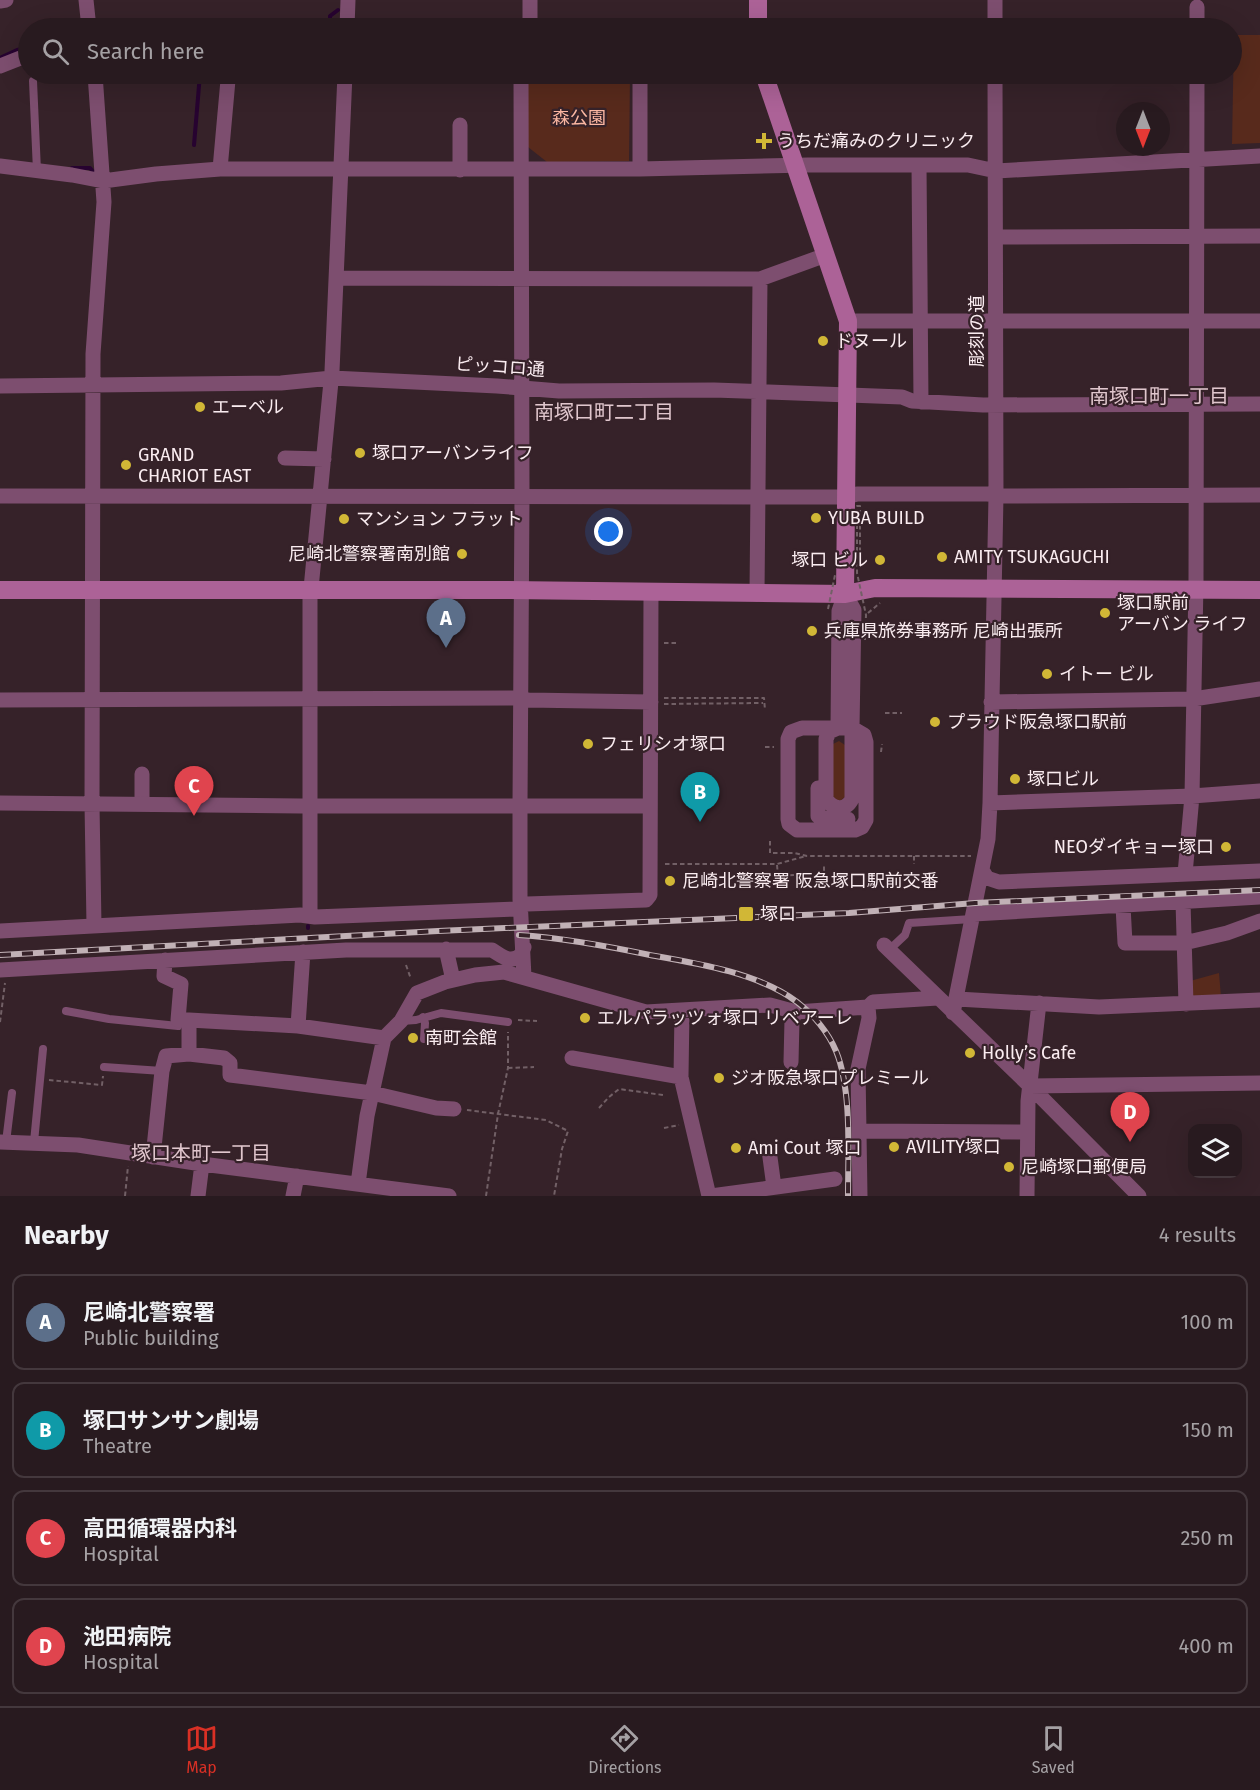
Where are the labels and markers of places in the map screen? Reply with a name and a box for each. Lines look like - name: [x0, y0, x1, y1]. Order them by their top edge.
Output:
- place label: うちだ痛みのクリニック: [777, 130, 975, 152]
- marker: うちだ痛みのクリニック: [755, 132, 773, 150]
- place label: ドヌール: [835, 330, 907, 352]
- marker: ドヌール: [816, 334, 830, 348]
- place label: エーベル: [212, 396, 284, 418]
- marker: エーベル: [193, 400, 207, 414]
- place label: 塚口アーバンライフ: [372, 442, 534, 464]
- place label: GRAND CHARIOT EAST: [138, 444, 252, 487]
- marker: 塚口アーバンライフ: [353, 446, 367, 460]
- marker: GRAND CHARIOT EAST: [119, 458, 133, 472]
- place label: YUBA BUILD: [828, 507, 924, 529]
- place label: マンション フラット: [356, 508, 523, 530]
- marker: YUBA BUILD: [809, 511, 823, 525]
- marker: マンション フラット: [337, 512, 351, 526]
- place label: 尼崎北警察署南別館: [288, 543, 450, 565]
- place label: AMITY TSUKAGUCHI: [954, 546, 1110, 568]
- marker: 尼崎北警察署南別館: [455, 547, 469, 561]
- place label: 塚口 ビル: [791, 549, 868, 571]
- marker: AMITY TSUKAGUCHI: [935, 550, 949, 564]
- marker: 塚口 ビル: [873, 553, 887, 567]
- place label: 塚口駅前 アーバン ライフ: [1117, 592, 1247, 635]
- pin: A: [426, 598, 466, 648]
- marker: 塚口駅前 アーバン ライフ: [1098, 606, 1112, 620]
- place label: 兵庫県旅券事務所 尼崎出張所: [824, 620, 1063, 642]
- marker: 兵庫県旅券事務所 尼崎出張所: [805, 624, 819, 638]
- place label: イトー ビル: [1059, 663, 1154, 685]
- marker: イトー ビル: [1040, 667, 1054, 681]
- place label: プラウド阪急塚口駅前: [947, 711, 1127, 733]
- marker: プラウド阪急塚口駅前: [928, 715, 942, 729]
- place label: フェリシオ塚口: [600, 733, 726, 755]
- marker: フェリシオ塚口: [581, 737, 595, 751]
- pin: C: [174, 766, 214, 816]
- place label: 塚口ビル: [1027, 768, 1099, 790]
- pin: B: [680, 772, 720, 822]
- marker: 塚口ビル: [1008, 772, 1022, 786]
- place label: NEOダイキョー塚口: [1054, 836, 1214, 858]
- marker: NEOダイキョー塚口: [1219, 840, 1233, 854]
- place label: 尼崎北警察署 阪急塚口駅前交番: [682, 870, 939, 892]
- marker: 尼崎北警察署 阪急塚口駅前交番: [663, 874, 677, 888]
- place label: 塚口: [760, 903, 796, 925]
- marker: 塚口: [737, 905, 755, 923]
- place label: エルパラッツォ塚口 リベアーレ: [597, 1007, 853, 1029]
- marker: エルパラッツォ塚口 リベアーレ: [578, 1011, 592, 1025]
- place label: 南町会館: [425, 1027, 497, 1049]
- marker: 南町会館: [406, 1031, 420, 1045]
- place label: Holly’s Cafe: [982, 1042, 1076, 1064]
- marker: Holly’s Cafe: [963, 1046, 977, 1060]
- place label: ジオ阪急塚口プレミール: [731, 1067, 929, 1089]
- marker: ジオ阪急塚口プレミール: [712, 1071, 726, 1085]
- pin: D: [1110, 1092, 1150, 1142]
- place label: AVILITY塚口: [906, 1136, 1001, 1158]
- place label: Ami Cout 塚口: [748, 1137, 862, 1159]
- marker: AVILITY塚口: [887, 1140, 901, 1154]
- marker: Ami Cout 塚口: [729, 1141, 743, 1155]
- place label: 尼崎塚口郵便局: [1021, 1156, 1147, 1178]
- marker: 尼崎塚口郵便局: [1002, 1160, 1016, 1174]

